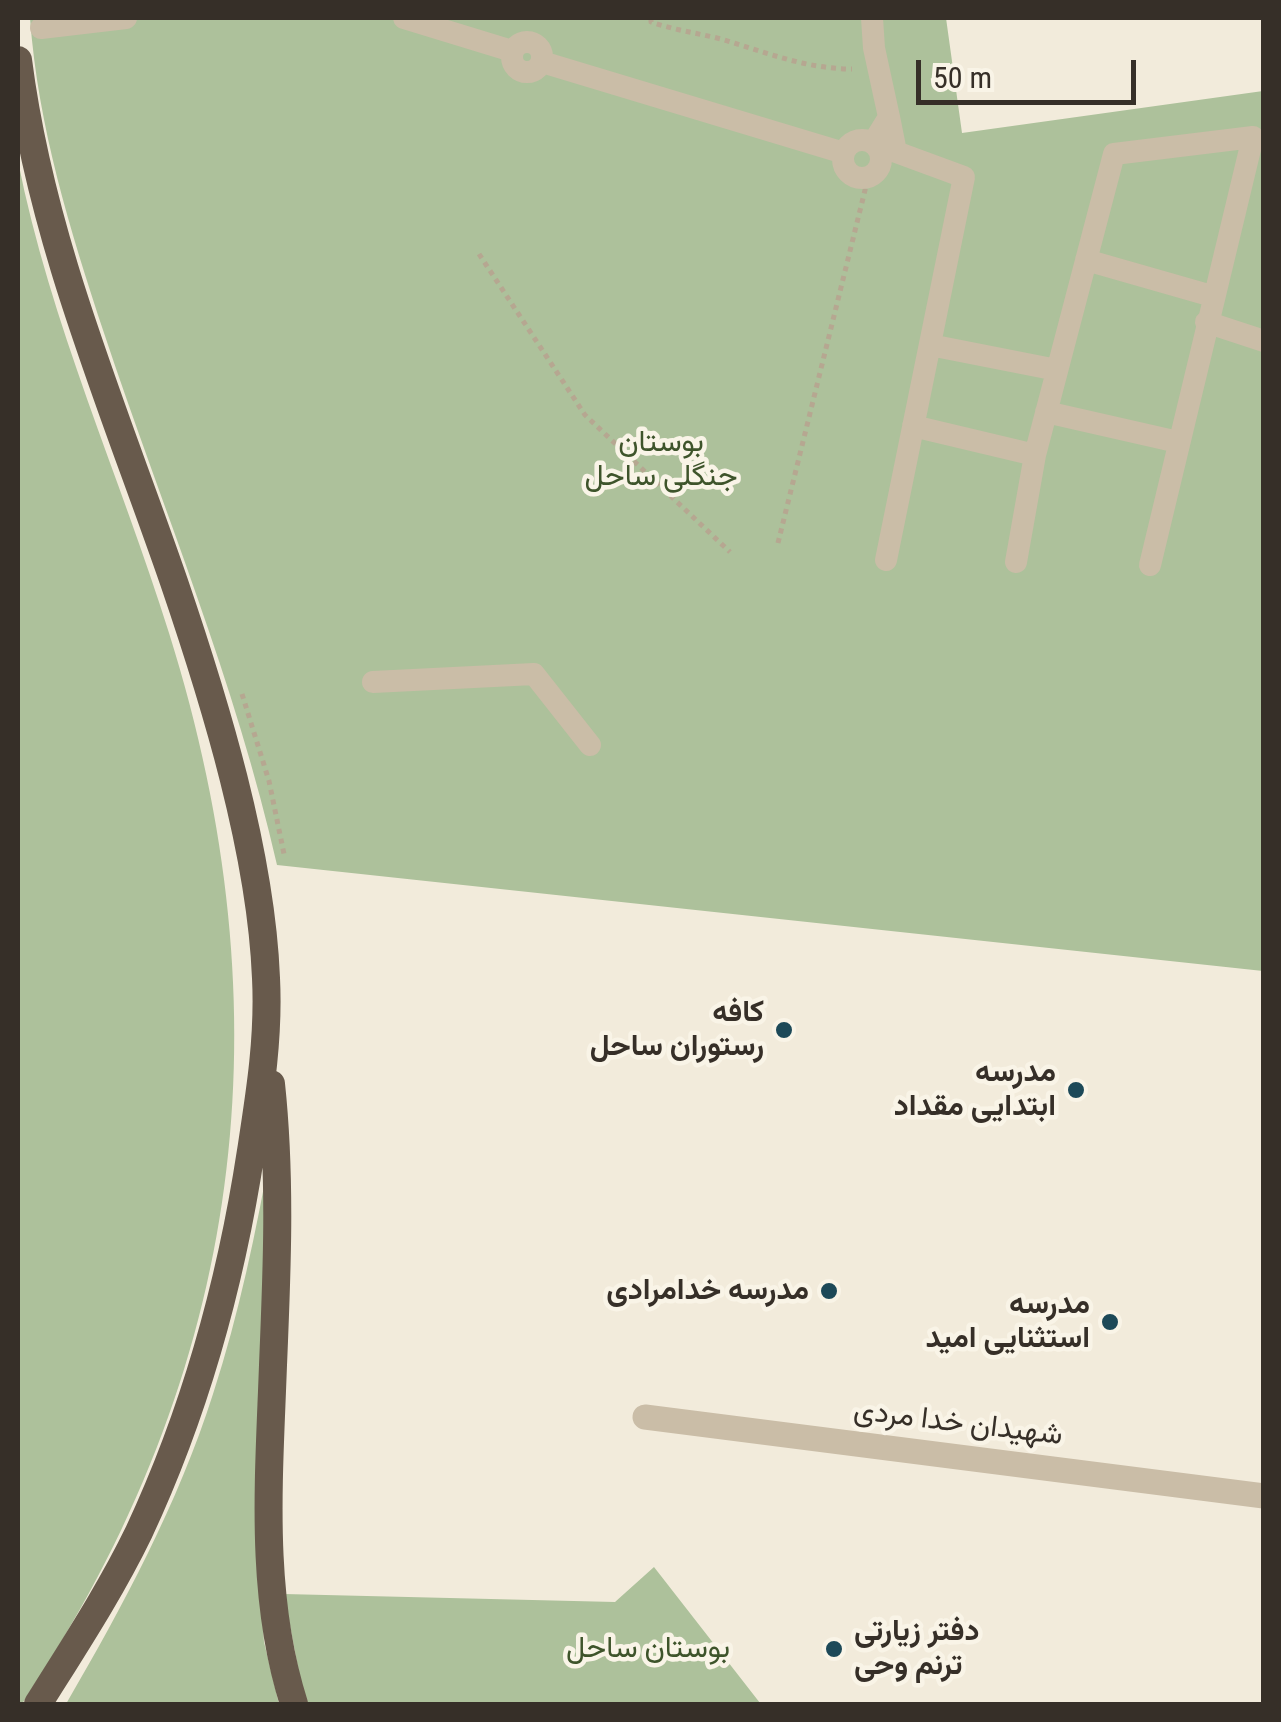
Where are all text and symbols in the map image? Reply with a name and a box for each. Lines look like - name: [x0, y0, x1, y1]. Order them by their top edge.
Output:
- scale bar: [921, 40, 1141, 102]
- text: 50 m: [933, 60, 992, 95]
- park label: بوستان جنگلی ساحل: [584, 425, 738, 496]
- place label: کافه رستوران ساحل: [590, 995, 764, 1066]
- marker: کافه رستوران ساحل: [773, 1019, 795, 1041]
- place label: مدرسه ابتدایی مقداد: [894, 1055, 1056, 1126]
- marker: مدرسه ابتدایی مقداد: [1065, 1079, 1087, 1101]
- place label: مدرسه خدامرادی: [606, 1273, 809, 1309]
- marker: مدرسه خدامرادی: [818, 1280, 840, 1302]
- place label: مدرسه استثنایی امید: [925, 1287, 1090, 1358]
- marker: مدرسه استثنایی امید: [1099, 1311, 1121, 1333]
- street label: شهیدان خدا مردی: [851, 1393, 1065, 1455]
- place label: دفتر زیارتی ترنم وحی: [854, 1614, 979, 1684]
- park label: بوستان ساحل: [566, 1631, 730, 1667]
- marker: دفتر زیارتی ترنم وحی: [823, 1638, 845, 1660]

